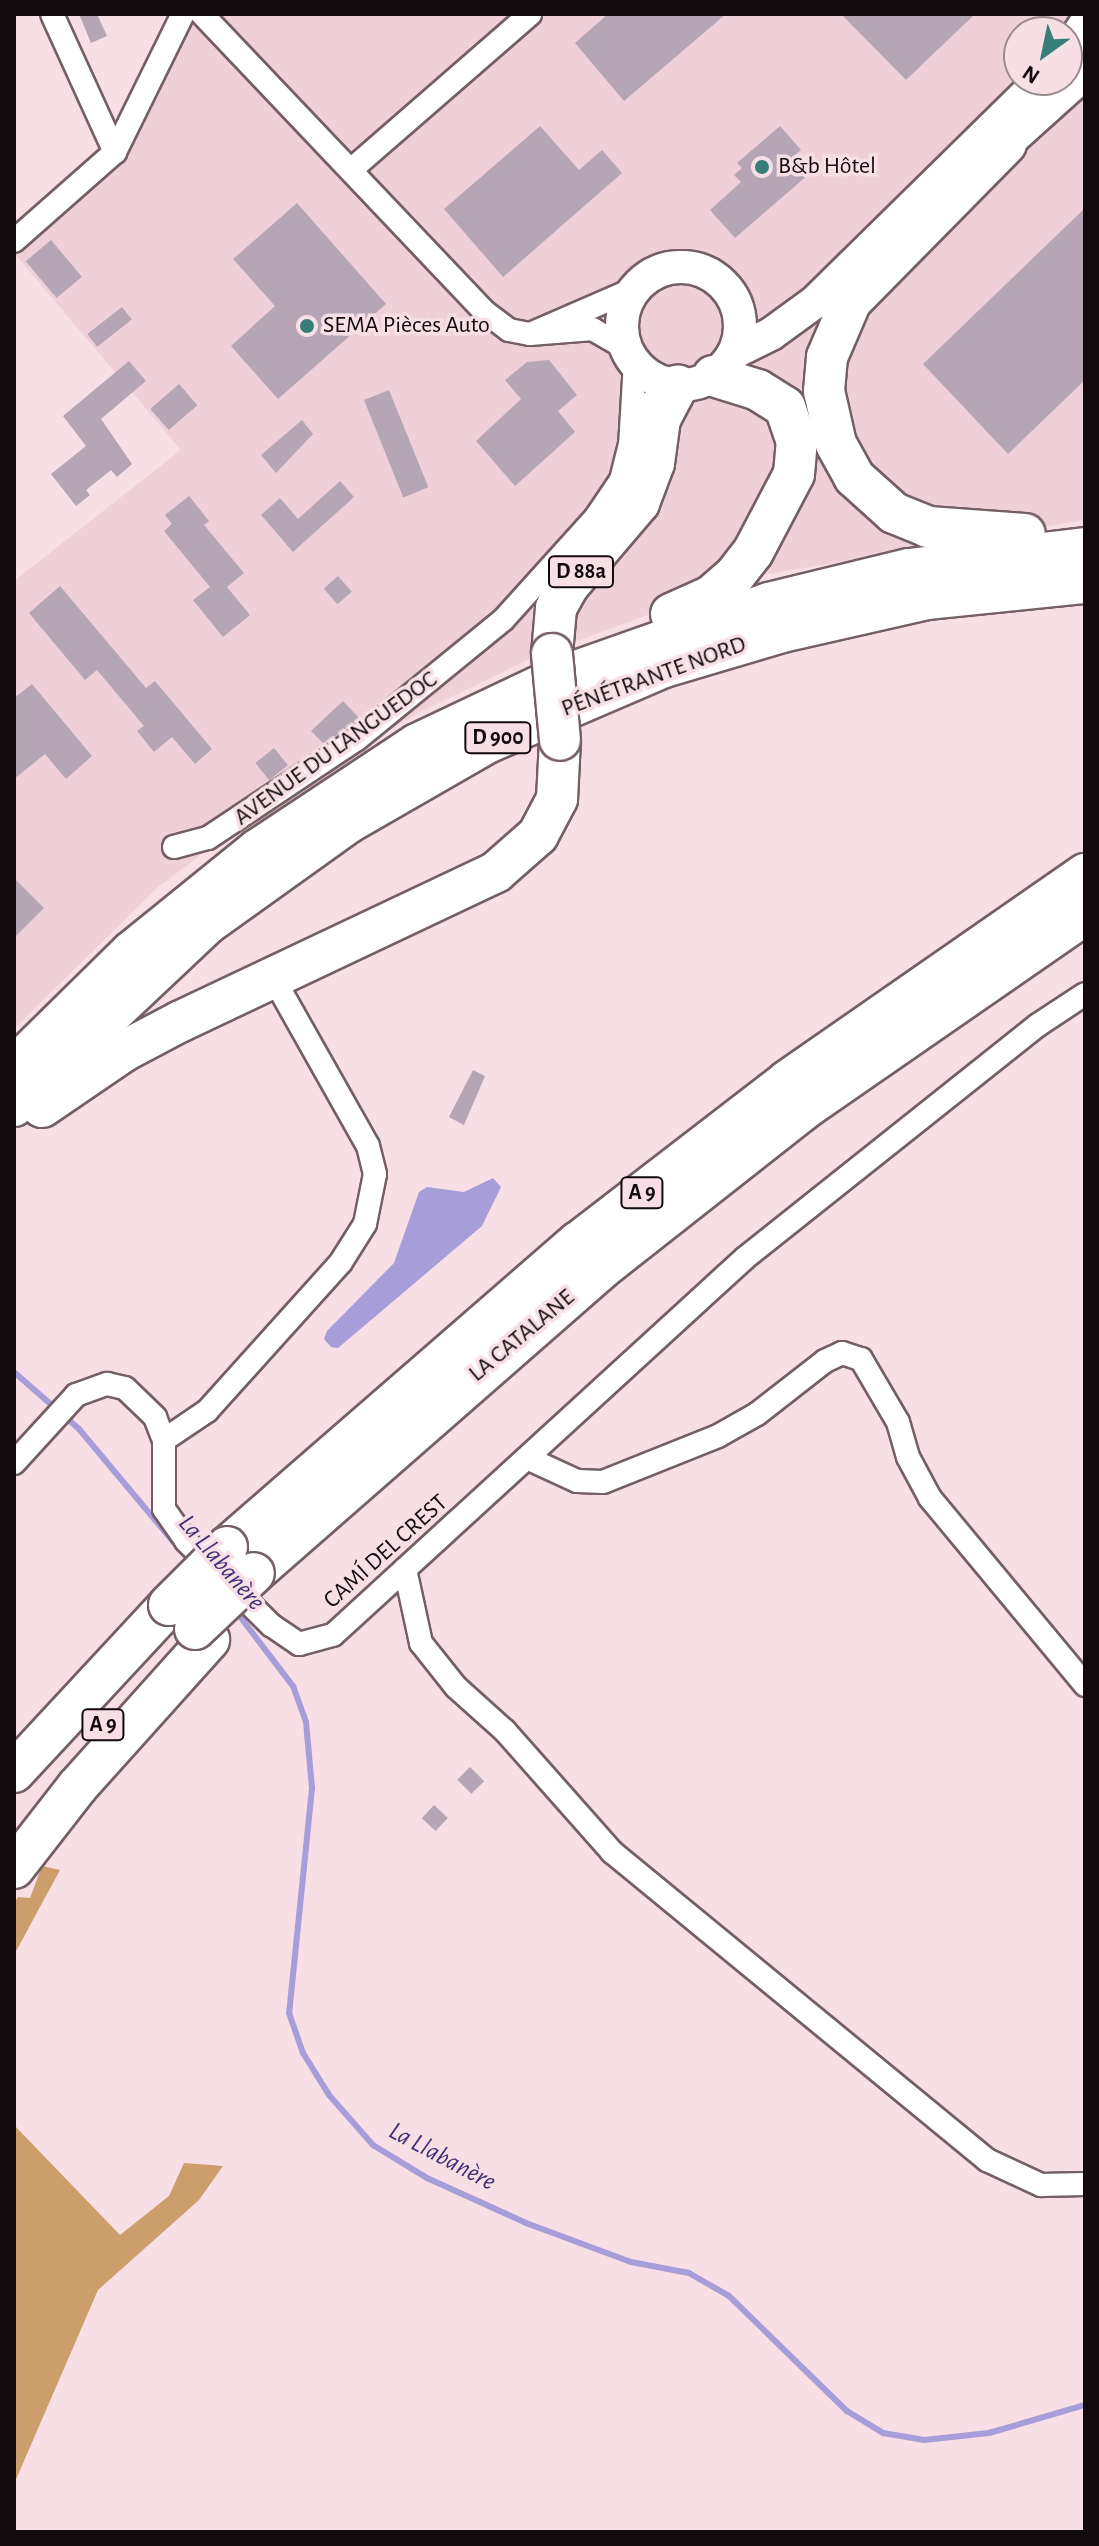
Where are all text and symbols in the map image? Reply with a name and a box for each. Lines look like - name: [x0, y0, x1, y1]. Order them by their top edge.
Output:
- north arrow: [1003, 16, 1083, 96]
- text: N: [1019, 61, 1043, 88]
- place label: B&b Hôtel: [778, 153, 876, 181]
- marker: B&b Hôtel: [753, 158, 771, 176]
- place label: SEMA Pièces Auto: [323, 312, 490, 340]
- marker: SEMA Pièces Auto: [298, 317, 316, 335]
- road number: D 88a: [547, 554, 615, 590]
- street label: PÉNÉTRANTE NORD: [558, 630, 750, 724]
- street label: AVENUE DU LANGUEDOC: [229, 666, 443, 832]
- road number: D 900: [464, 720, 532, 756]
- road number: A 9: [620, 1175, 664, 1211]
- street label: LA CATALANE: [463, 1284, 581, 1388]
- street label: CAMÍ DEL CREST: [318, 1489, 454, 1615]
- water label: La Llabanère: [171, 1509, 271, 1617]
- road number: A 9: [81, 1707, 125, 1743]
- water label: La Llabanère: [383, 2116, 501, 2198]

